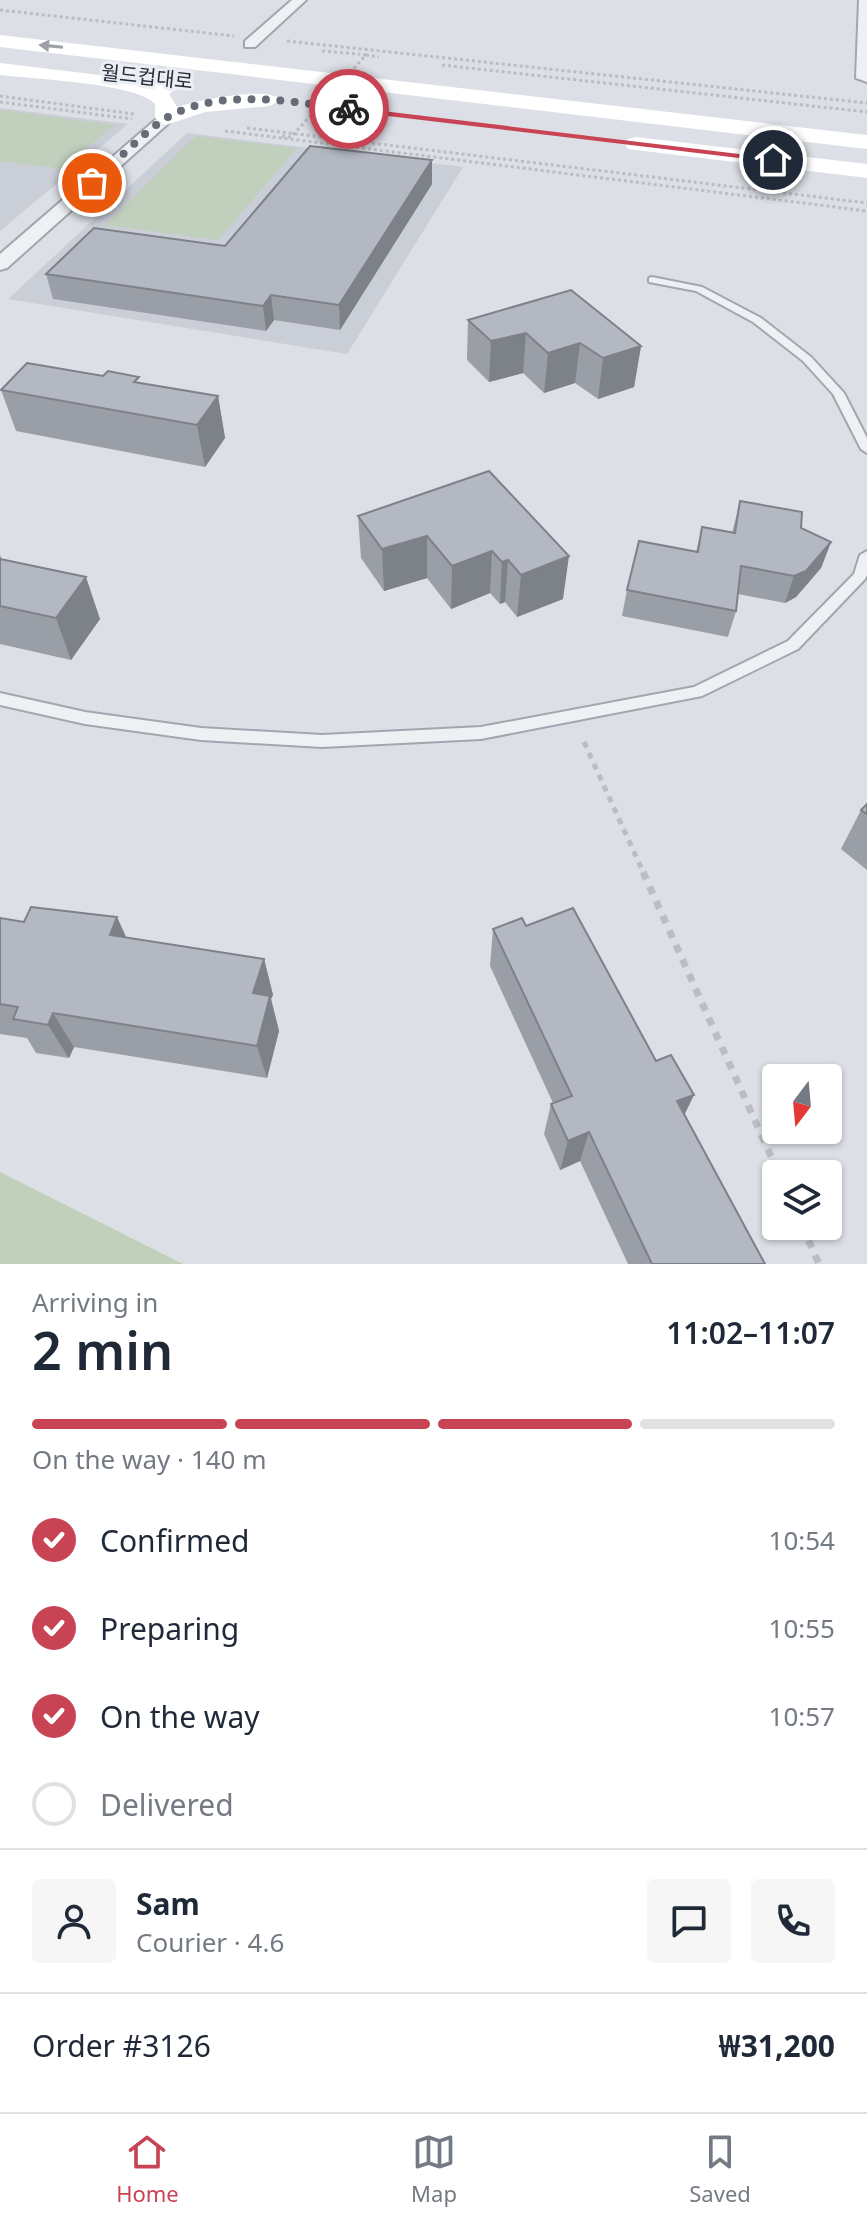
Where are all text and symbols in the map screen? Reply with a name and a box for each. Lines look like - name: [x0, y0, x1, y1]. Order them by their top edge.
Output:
- one-way arrow: [38, 40, 63, 53]
- street label: 월드컵대로: [100, 58, 194, 95]
- courier: [309, 69, 389, 149]
- icon: bike: [327, 87, 371, 131]
- pin: [739, 126, 807, 194]
- icon: home: [751, 138, 795, 182]
- pin: [58, 149, 126, 217]
- icon: bag: [70, 161, 114, 205]
- north arrow: [762, 1064, 842, 1144]
- map controls: [762, 1064, 842, 1240]
- button: layers: [762, 1160, 842, 1240]
- text: Arriving in: [32, 1284, 158, 1320]
- text: 11:02–11:07: [666, 1312, 835, 1353]
- text: 2 min: [32, 1314, 173, 1385]
- text: On the way · 140 m: [32, 1441, 266, 1477]
- icon: check: [32, 1518, 76, 1562]
- text: Confirmed: [100, 1520, 250, 1561]
- text: 10:54: [769, 1522, 835, 1558]
- icon: check: [32, 1606, 76, 1650]
- text: Preparing: [100, 1608, 239, 1649]
- text: 10:55: [769, 1610, 835, 1646]
- icon: check: [32, 1694, 76, 1738]
- text: On the way: [100, 1696, 260, 1737]
- text: 10:57: [769, 1698, 835, 1734]
- text: Delivered: [100, 1784, 234, 1825]
- button: person: [32, 1879, 116, 1963]
- button: chat: [647, 1879, 731, 1963]
- button: phone: [751, 1879, 835, 1963]
- text: Sam: [136, 1883, 200, 1924]
- text: Courier · 4.6: [136, 1924, 284, 1960]
- text: Order #3126: [32, 2025, 211, 2066]
- text: ₩31,200: [719, 2025, 835, 2066]
- tab: Home: [116, 2130, 179, 2208]
- tab: Map: [411, 2130, 457, 2208]
- tab: Saved: [689, 2130, 751, 2208]

